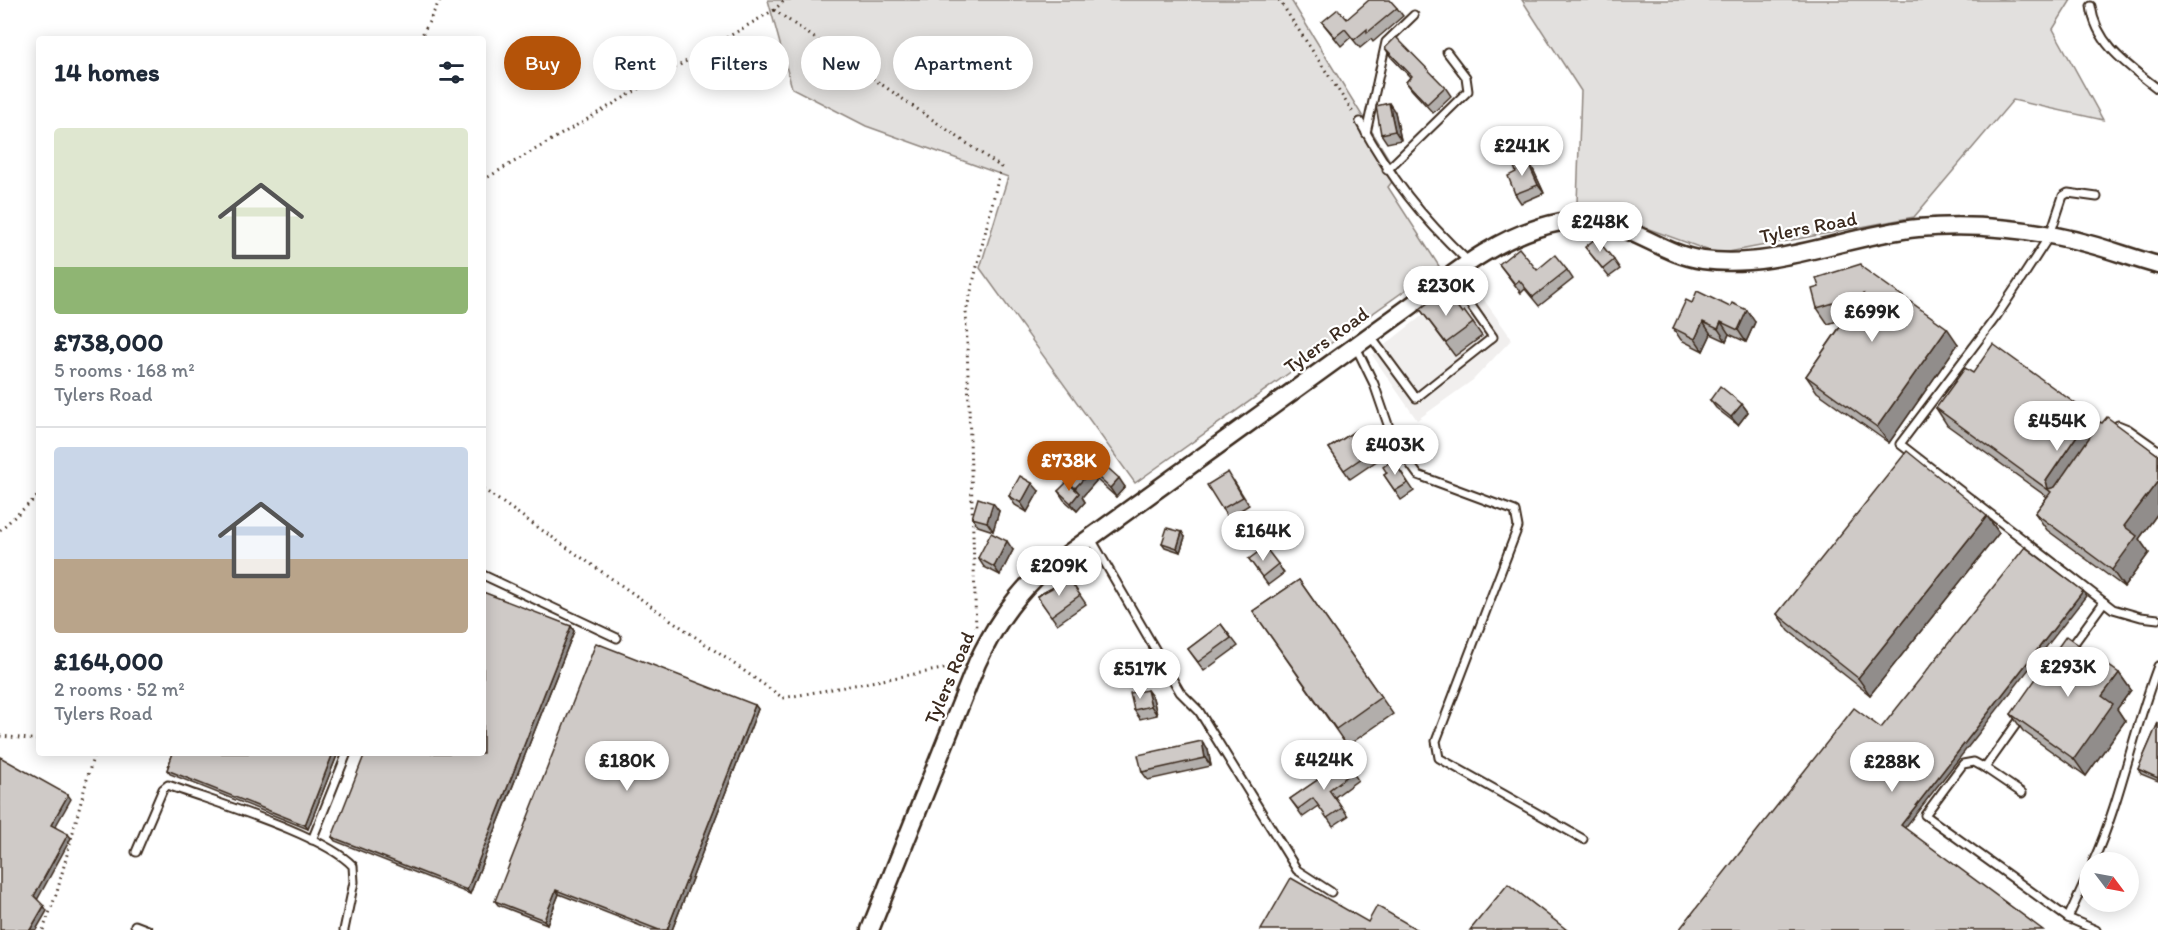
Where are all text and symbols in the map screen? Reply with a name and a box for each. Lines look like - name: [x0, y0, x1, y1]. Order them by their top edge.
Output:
- chip: Buy: [504, 36, 581, 90]
- chip: Rent: [593, 36, 677, 90]
- chip: Filters: [689, 36, 789, 90]
- chip: New: [801, 36, 881, 90]
- chip: Apartment: [893, 36, 1033, 90]
- text: 14 homes: [54, 56, 160, 88]
- icon: filters: [435, 56, 468, 89]
- pin: £241K: [1480, 126, 1564, 177]
- text: £241K: [1494, 133, 1550, 157]
- icon: home: [207, 167, 315, 275]
- pin: £248K: [1558, 202, 1642, 253]
- street label: Tylers Road: [1757, 206, 1859, 248]
- text: £248K: [1572, 209, 1628, 233]
- pin: £230K: [1404, 266, 1488, 317]
- text: £230K: [1417, 273, 1475, 297]
- pin: £699K: [1830, 292, 1914, 343]
- text: £699K: [1845, 299, 1899, 323]
- street label: Tylers Road: [1279, 301, 1373, 379]
- text: £738,000: [54, 326, 163, 358]
- text: 5 rooms · 168 m²: [54, 358, 195, 382]
- text: Tylers Road: [54, 382, 152, 406]
- pin: £454K: [2015, 401, 2099, 452]
- text: £454K: [2028, 408, 2086, 432]
- pin: £403K: [1353, 425, 1437, 476]
- text: £403K: [1366, 432, 1424, 456]
- pin: £738K: [1027, 441, 1111, 492]
- text: £738K: [1041, 448, 1097, 472]
- icon: home: [207, 486, 315, 594]
- pin: £164K: [1221, 511, 1305, 562]
- text: £164K: [1235, 518, 1291, 542]
- pin: £209K: [1017, 546, 1101, 597]
- text: £209K: [1031, 553, 1087, 577]
- street label: Tylers Road: [919, 628, 979, 728]
- text: £164,000: [54, 645, 164, 677]
- pin: £293K: [2026, 647, 2110, 698]
- pin: £517K: [1098, 649, 1182, 700]
- text: £293K: [2040, 654, 2096, 678]
- text: £517K: [1113, 656, 1167, 680]
- text: 2 rooms · 52 m²: [54, 677, 185, 701]
- text: Tylers Road: [54, 701, 152, 725]
- pin: £424K: [1282, 740, 1366, 791]
- pin: £180K: [585, 741, 669, 792]
- pin: £288K: [1850, 742, 1934, 793]
- text: £424K: [1295, 747, 1353, 771]
- text: £180K: [599, 748, 655, 772]
- text: £288K: [1864, 749, 1920, 773]
- north arrow: [2079, 852, 2139, 912]
- map controls: [2079, 852, 2139, 912]

